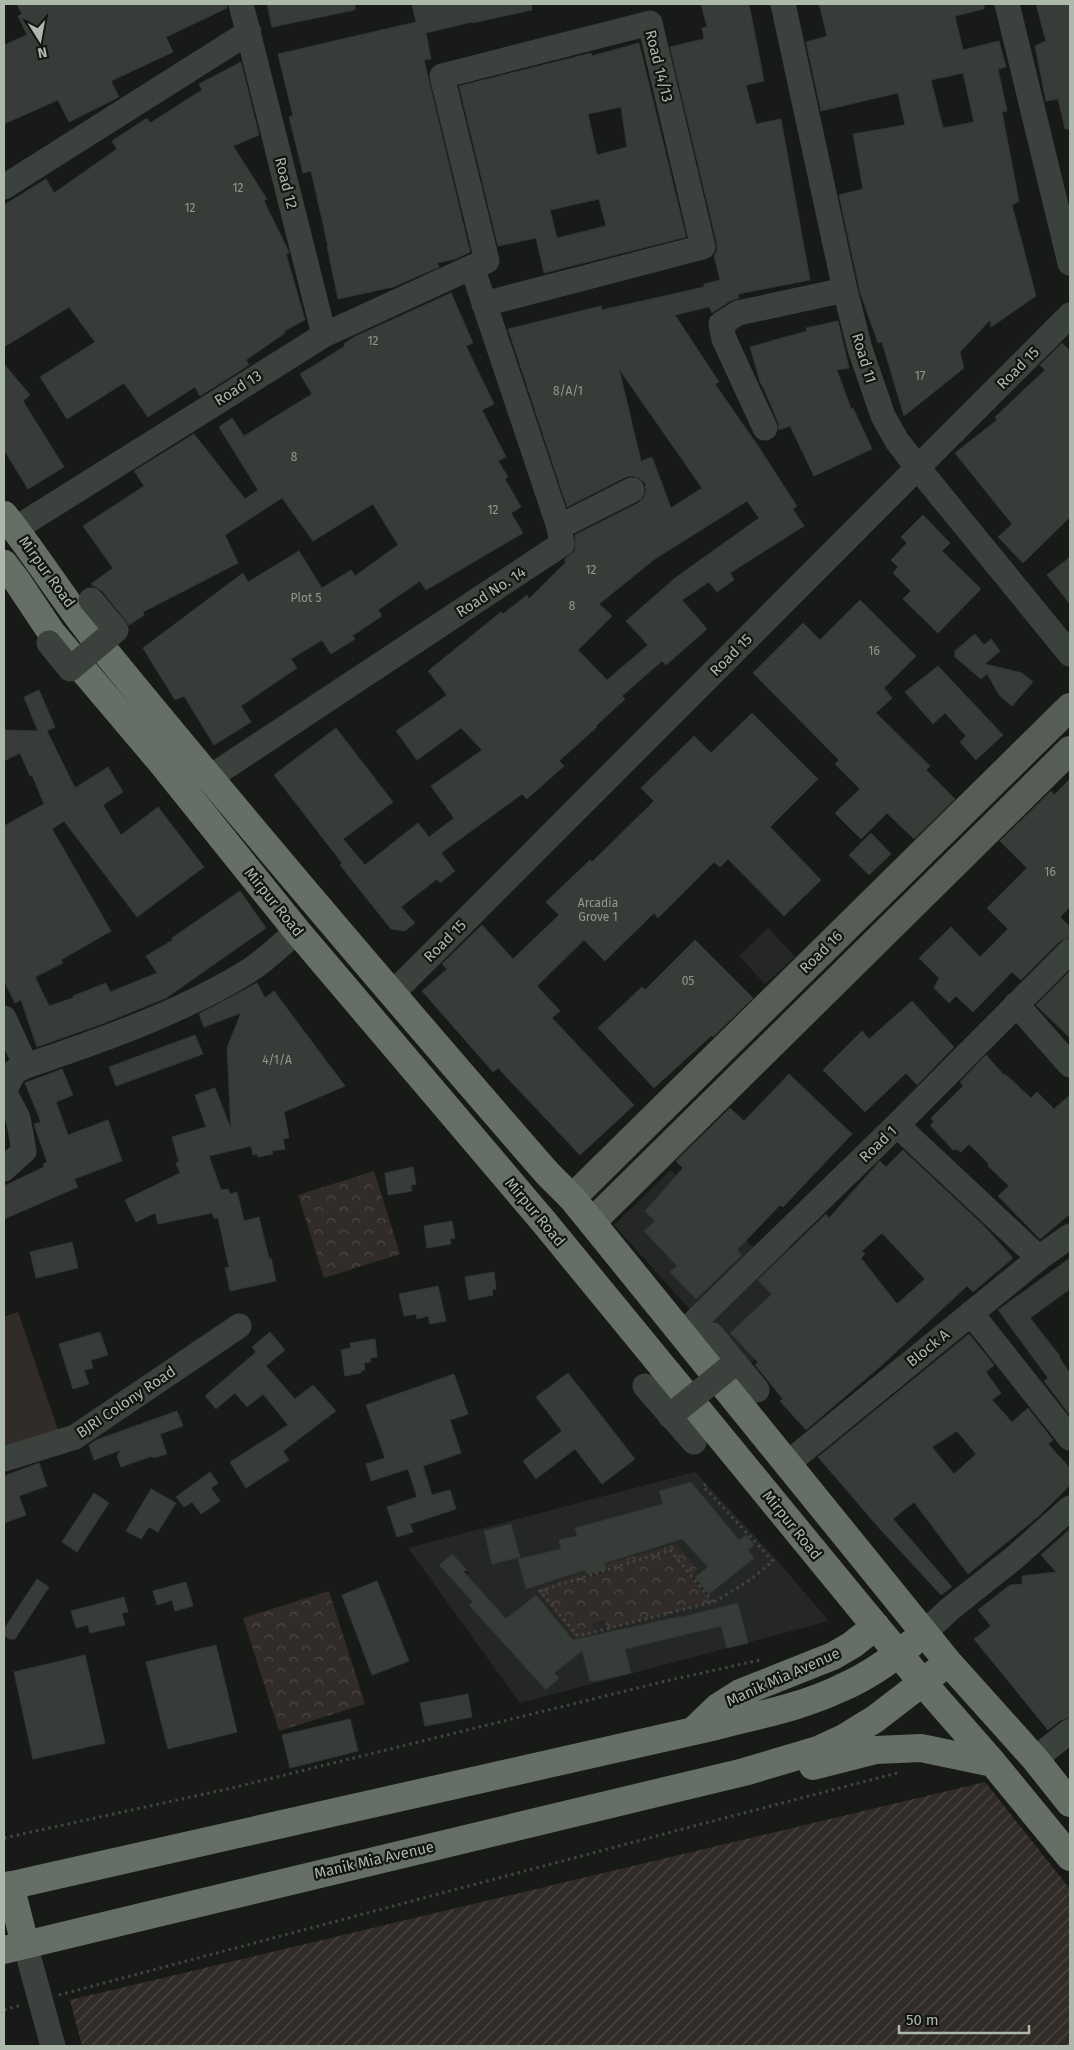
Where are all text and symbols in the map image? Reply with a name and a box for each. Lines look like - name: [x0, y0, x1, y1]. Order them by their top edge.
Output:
- north arrow: [15, 15, 65, 65]
- street label: Road 14/13: [641, 28, 677, 104]
- text: N: [36, 43, 49, 62]
- street label: Road 12: [271, 155, 301, 211]
- house number: 12: [232, 181, 244, 195]
- house number: 12: [184, 201, 196, 215]
- street label: Road 11: [848, 331, 880, 385]
- house number: 12: [367, 334, 379, 348]
- street label: Road 15: [993, 343, 1043, 393]
- street label: Road 13: [211, 366, 265, 410]
- house number: 17: [915, 369, 925, 383]
- house number: 8/A/1: [553, 384, 583, 398]
- house number: 8: [291, 450, 298, 464]
- house number: 12: [487, 503, 499, 517]
- street label: Mirpur Road: [15, 533, 79, 611]
- street label: Road No. 14: [453, 563, 529, 621]
- house number: 12: [585, 563, 597, 577]
- house number: Plot 5: [291, 591, 321, 605]
- house number: 8: [569, 599, 576, 613]
- street label: Road 15: [706, 630, 756, 680]
- house number: 16: [868, 644, 880, 658]
- street label: Mirpur Road: [241, 864, 307, 940]
- house number: 16: [1044, 865, 1056, 879]
- house number: Arcadia Grove 1: [578, 896, 618, 924]
- street label: Road 15: [420, 916, 470, 966]
- street label: Road 16: [796, 927, 846, 977]
- house number: 05: [682, 974, 694, 988]
- house number: 4/1/A: [262, 1053, 292, 1067]
- street label: Road 1: [856, 1122, 900, 1166]
- street label: Mirpur Road: [501, 1174, 569, 1250]
- street label: Block A: [903, 1325, 953, 1371]
- street label: BJRI Colony Road: [73, 1362, 179, 1442]
- street label: Mirpur Road: [759, 1487, 825, 1563]
- street label: Manik Mia Avenue: [723, 1644, 843, 1710]
- street label: Manik Mia Avenue: [312, 1837, 436, 1883]
- scale bar: [899, 2002, 1029, 2034]
- text: 50 m: [906, 2011, 939, 2029]

